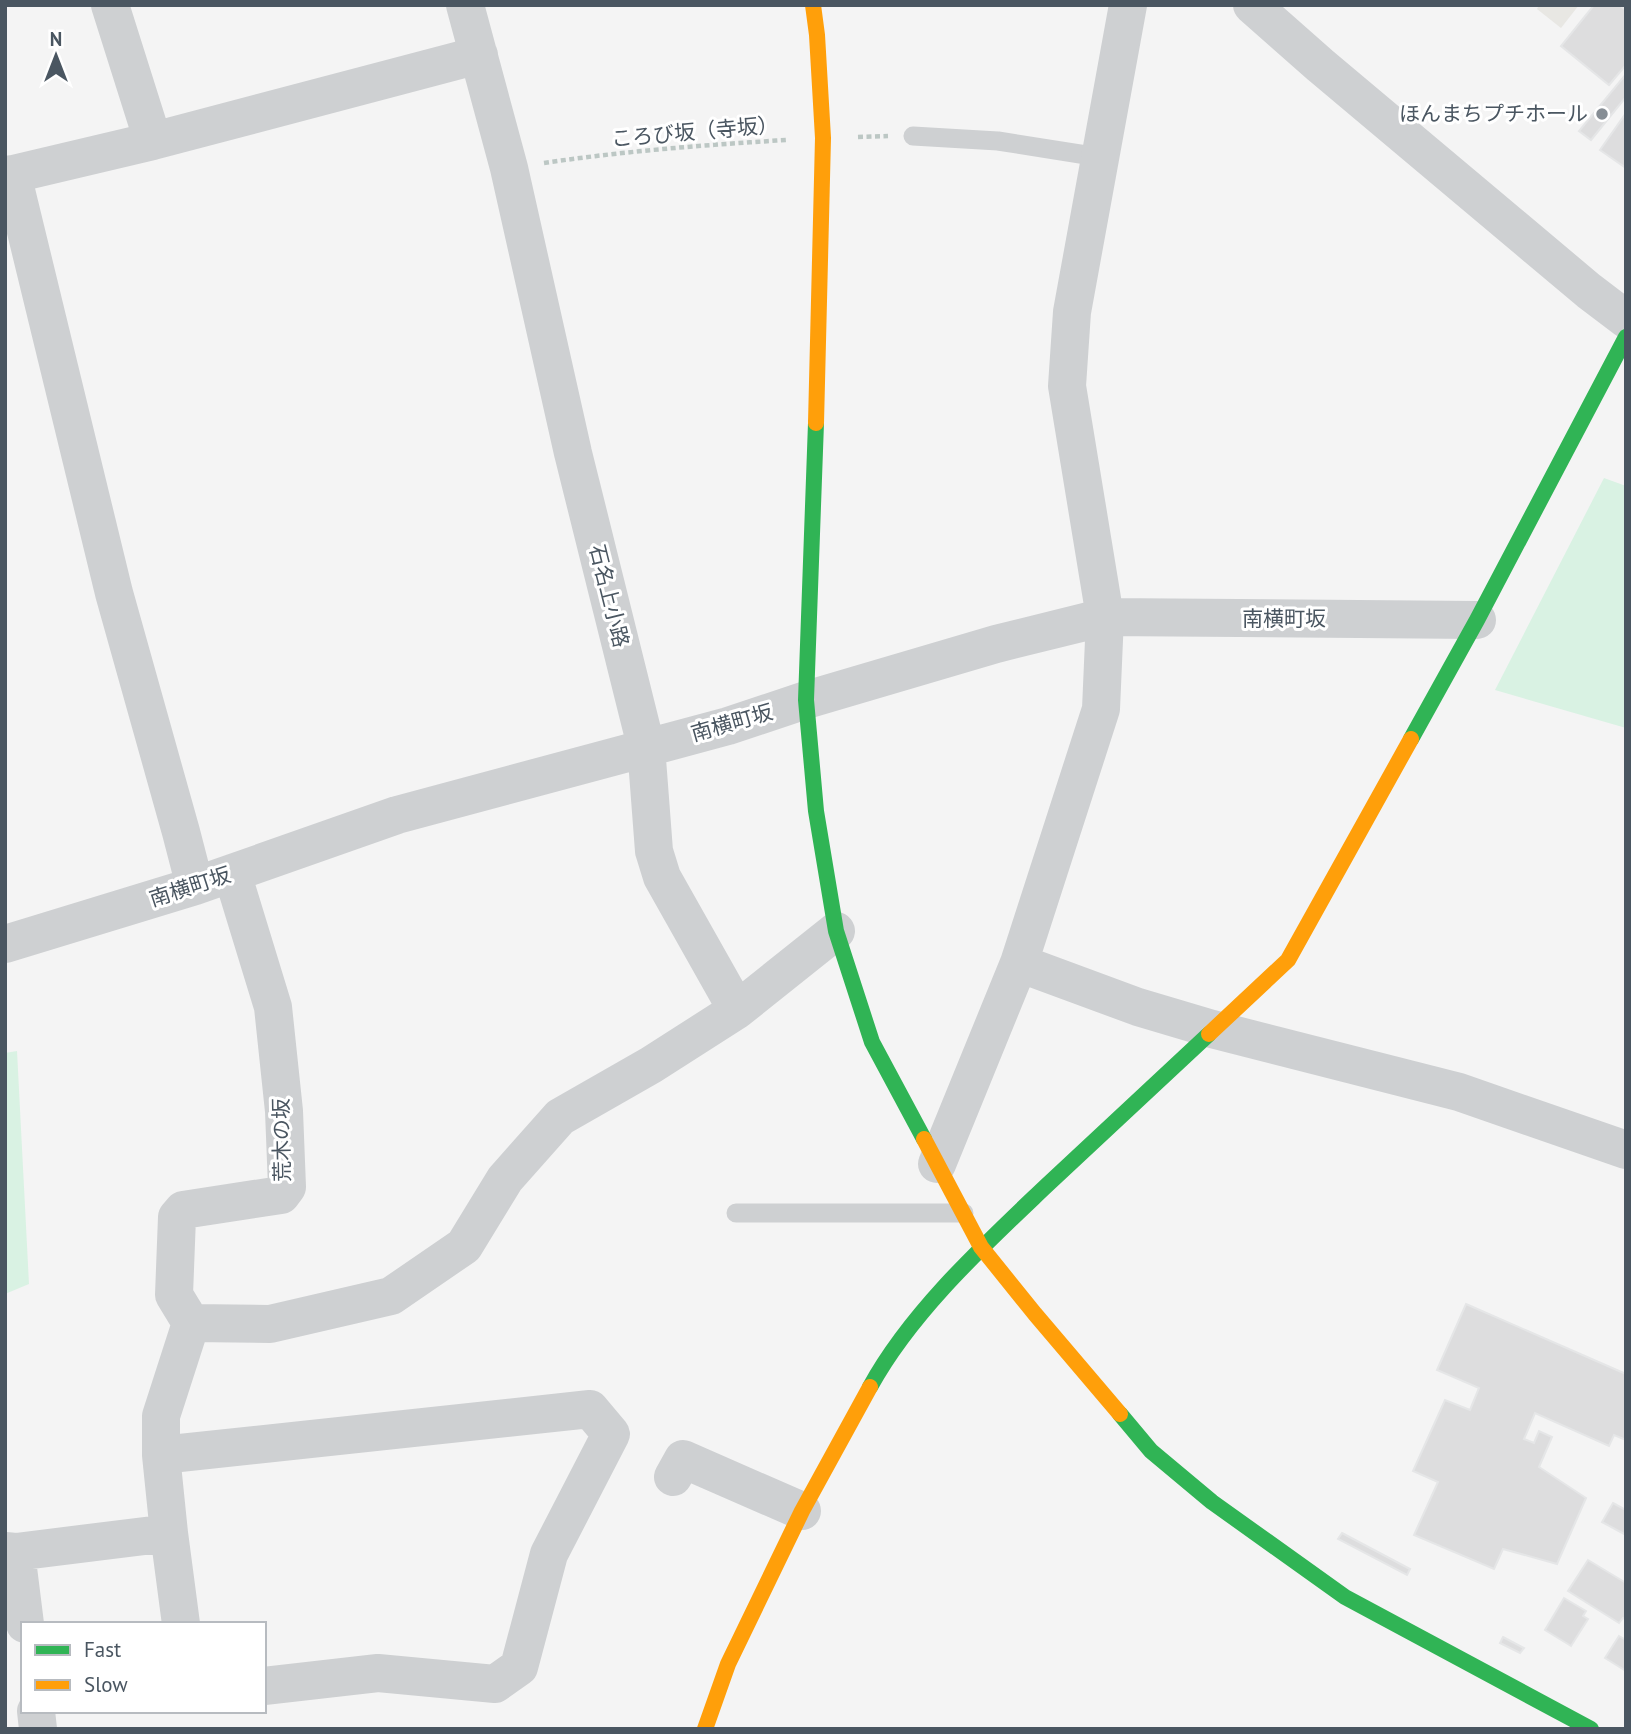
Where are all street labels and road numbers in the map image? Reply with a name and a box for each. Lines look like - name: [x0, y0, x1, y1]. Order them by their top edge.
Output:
- street label: ころび坂（寺坂）: [610, 111, 780, 152]
- street label: 石名上小路: [584, 542, 635, 650]
- street label: 南横町坂: [1242, 605, 1326, 632]
- street label: 南横町坂: [688, 698, 776, 747]
- street label: 南横町坂: [146, 861, 234, 912]
- street label: 荒木の坂: [267, 1098, 296, 1182]

